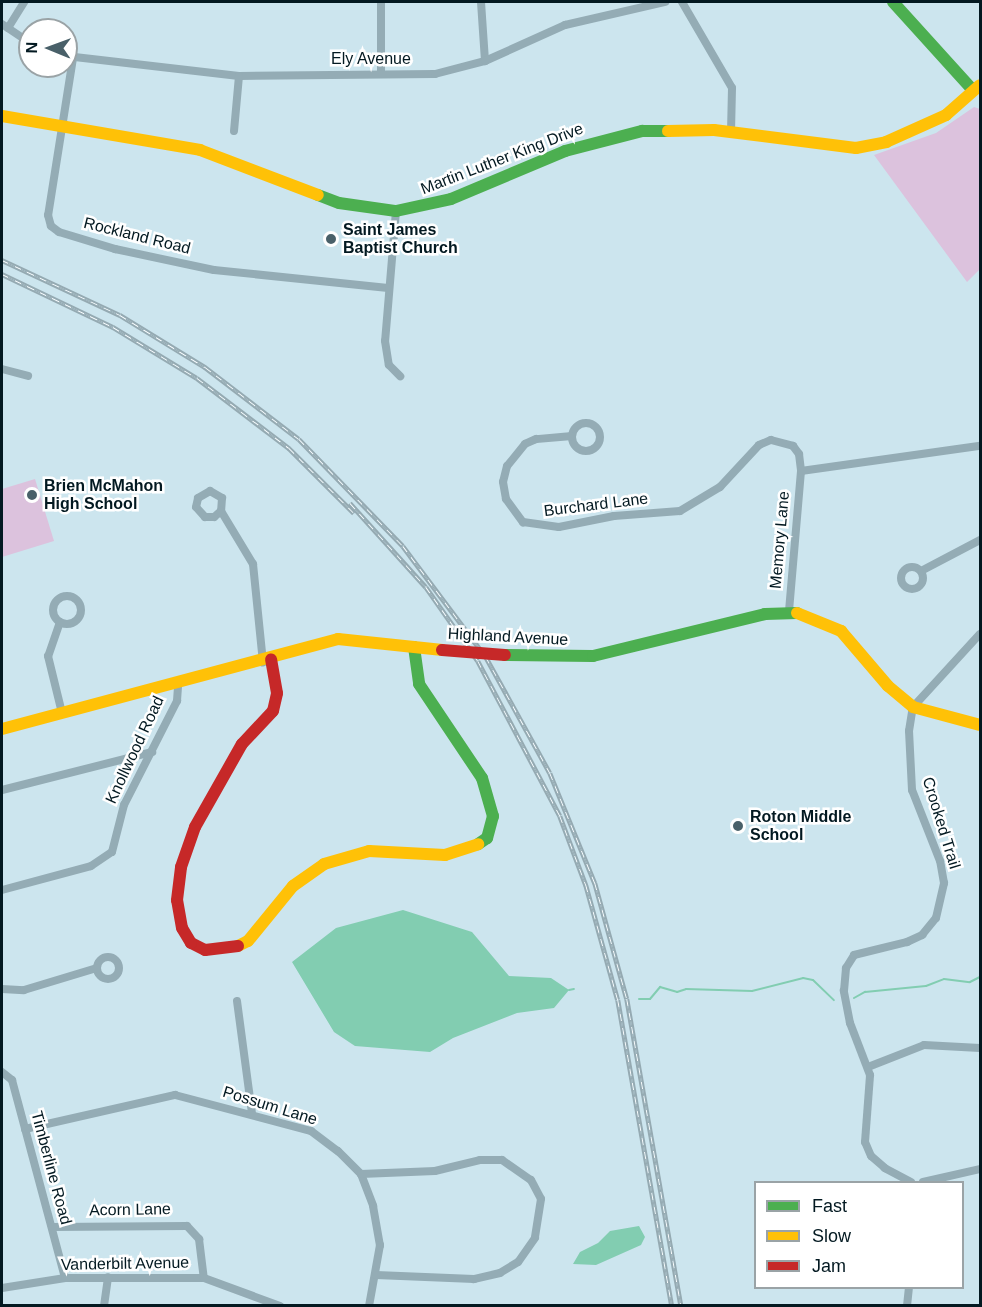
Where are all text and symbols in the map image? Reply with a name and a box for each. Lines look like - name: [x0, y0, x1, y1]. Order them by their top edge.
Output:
- north arrow: [18, 18, 78, 78]
- text: N: [23, 42, 40, 54]
- street label: Ely Avenue: [331, 49, 411, 69]
- street label: Martin Luther King Drive: [418, 119, 586, 199]
- street label: Rockland Road: [82, 213, 192, 259]
- place label: Saint James Baptist Church: [343, 220, 458, 258]
- marker: Saint James Baptist Church: [324, 232, 338, 246]
- place label: Brien McMahon High School: [44, 476, 163, 514]
- marker: Brien McMahon High School: [25, 488, 39, 502]
- street label: Burchard Lane: [543, 489, 649, 521]
- street label: Memory Lane: [766, 490, 794, 590]
- street label: Highland Avenue: [447, 624, 569, 650]
- street label: Knollwood Road: [102, 693, 168, 807]
- street label: Crooked Trail: [918, 775, 964, 871]
- place label: Roton Middle School: [750, 807, 851, 845]
- marker: Roton Middle School: [731, 819, 745, 833]
- street label: Possum Lane: [220, 1083, 320, 1129]
- street label: Timberline Road: [27, 1109, 75, 1227]
- legend: [754, 1181, 964, 1289]
- text: Fast: [812, 1196, 847, 1216]
- street label: Acorn Lane: [89, 1200, 171, 1220]
- text: Slow: [812, 1226, 851, 1246]
- street label: Vanderbilt Avenue: [60, 1253, 190, 1275]
- text: Jam: [812, 1256, 846, 1276]

